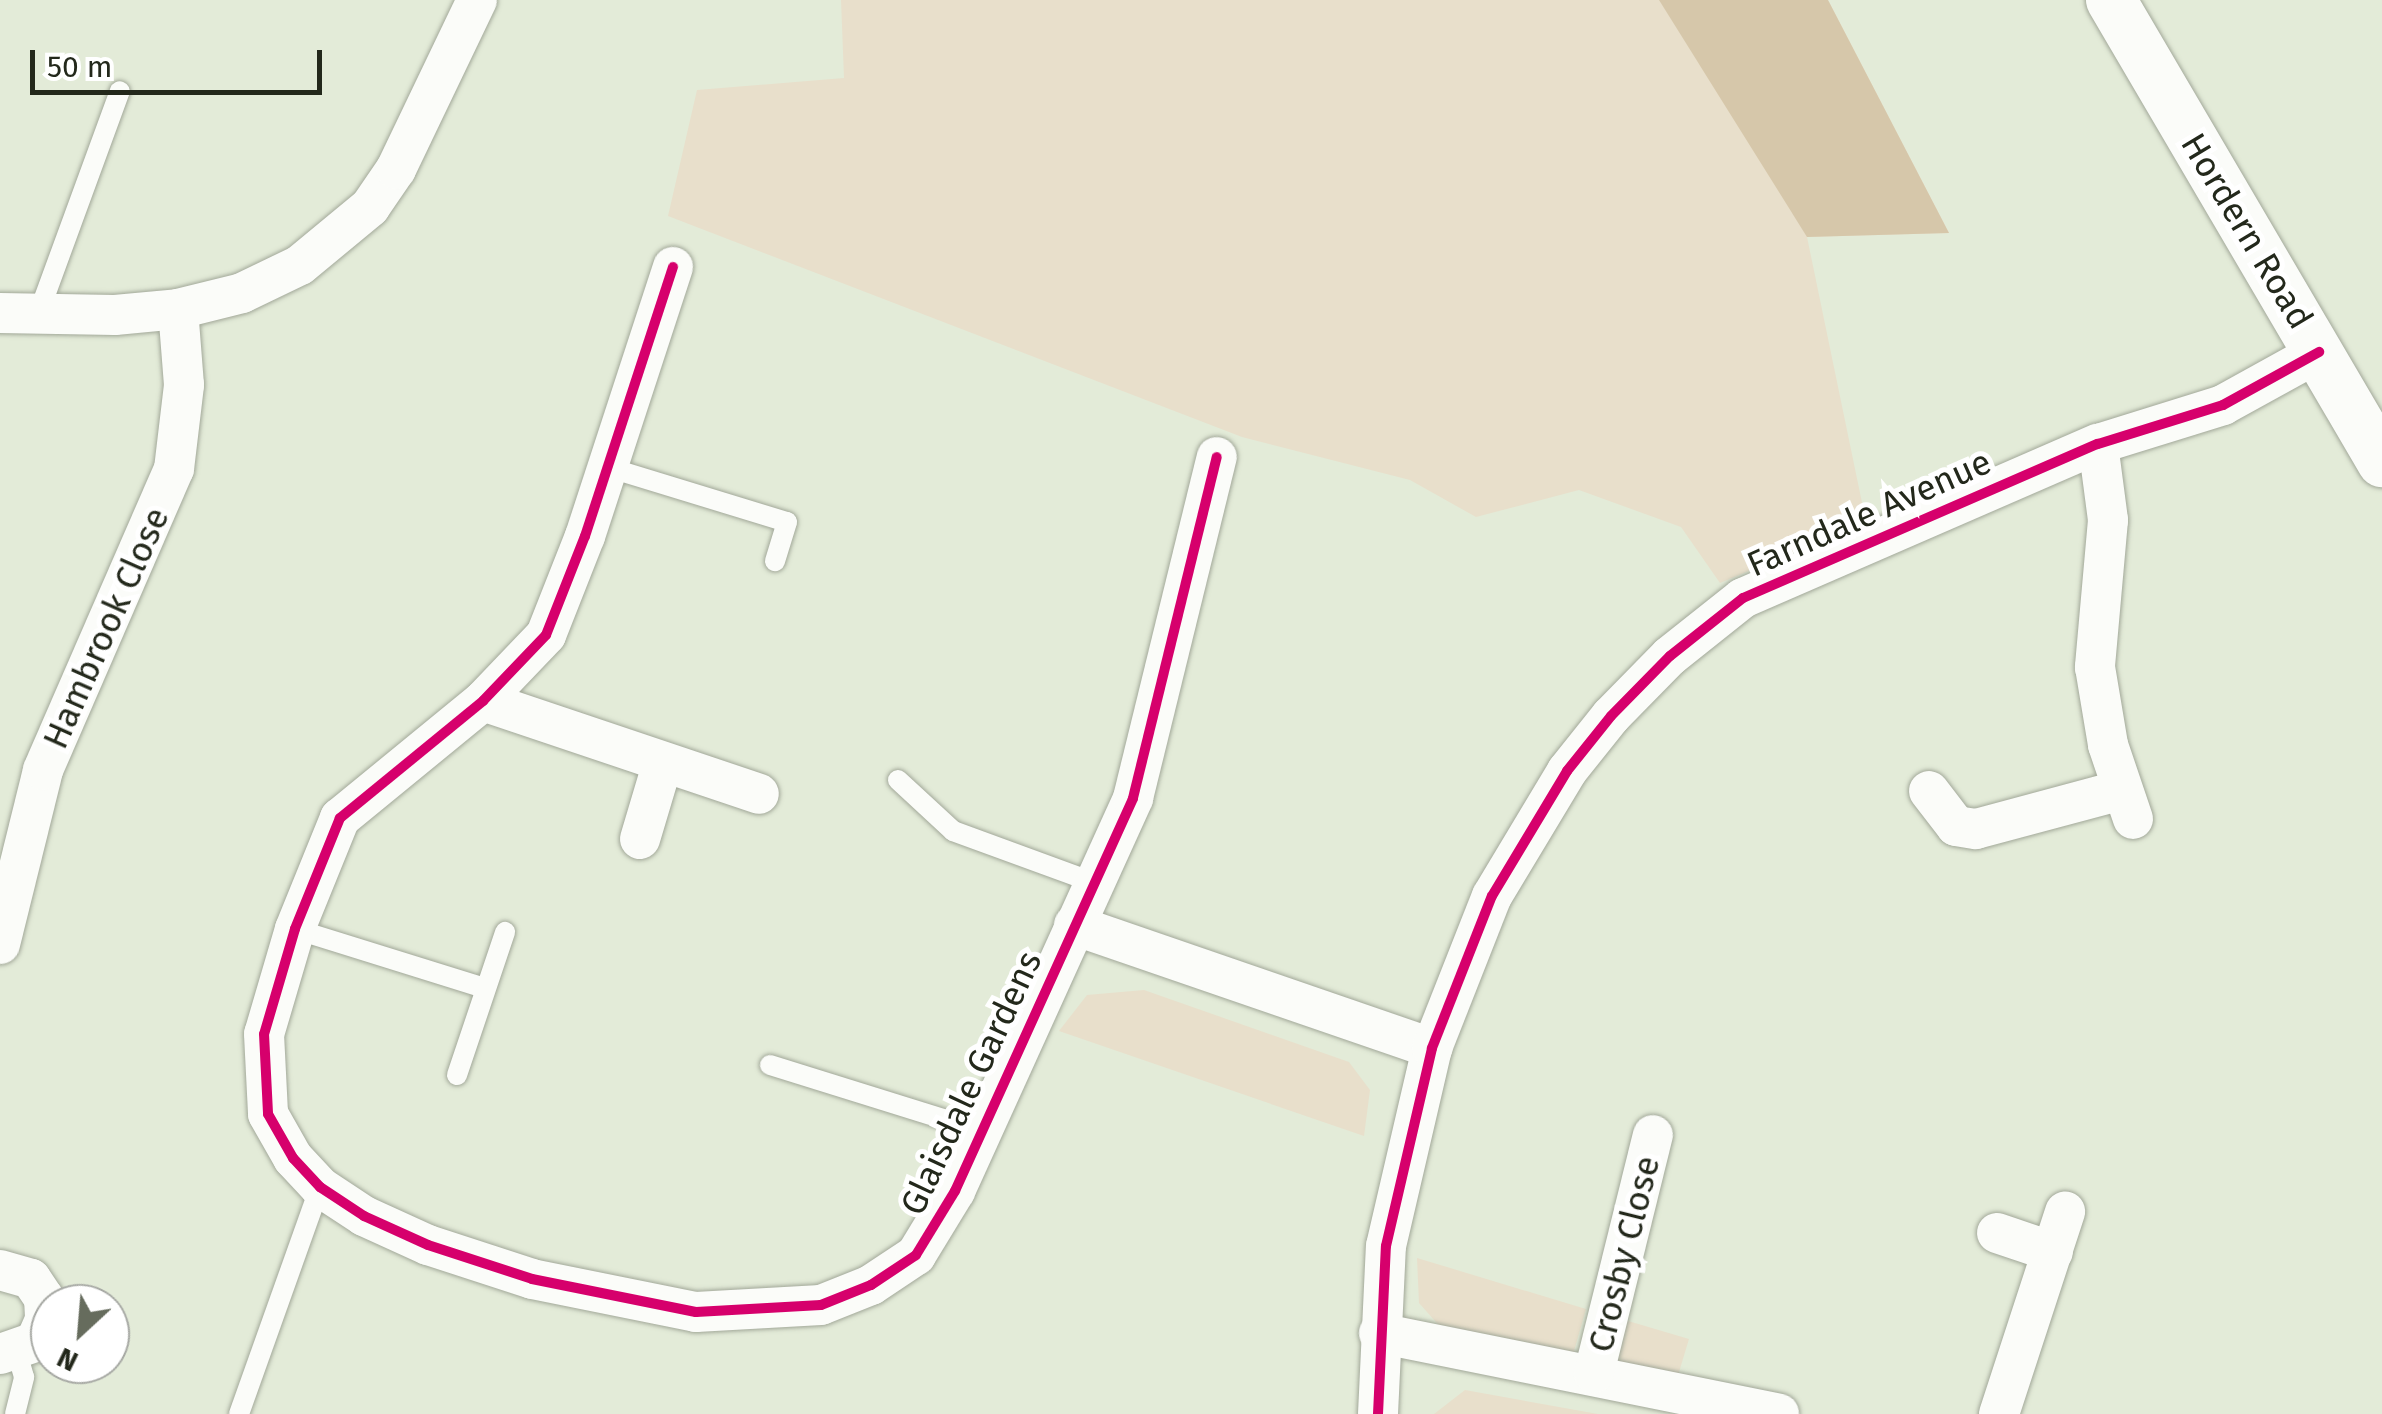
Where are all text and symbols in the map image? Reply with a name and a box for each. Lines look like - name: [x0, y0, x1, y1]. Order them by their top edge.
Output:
- scale bar: [35, 30, 328, 92]
- text: 50 m: [47, 49, 112, 85]
- street label: Hordern Road: [2172, 126, 2322, 336]
- street label: Farndale Avenue: [1741, 440, 1997, 586]
- street label: Hambrook Close: [34, 501, 178, 755]
- street label: Glaisdale Gardens: [892, 945, 1050, 1221]
- street label: Crosby Close: [1579, 1152, 1669, 1356]
- north arrow: [30, 1284, 130, 1384]
- text: N: [52, 1341, 83, 1379]

